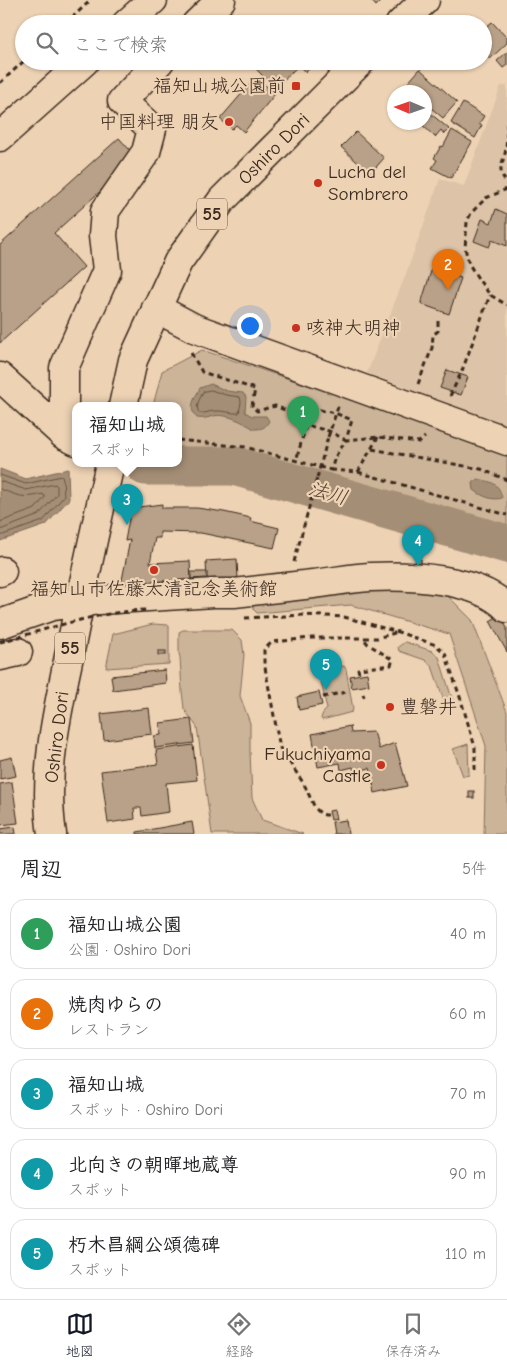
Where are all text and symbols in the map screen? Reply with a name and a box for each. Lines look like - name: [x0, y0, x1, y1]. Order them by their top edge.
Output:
- search box: [15, 15, 492, 70]
- icon: search: [33, 29, 61, 57]
- text: ここで検索: [73, 34, 168, 56]
- place label: 福知山城公園前: [153, 75, 286, 97]
- marker: 福知山城公園前: [290, 80, 302, 92]
- north arrow: [387, 85, 432, 130]
- street label: Oshiro Dori: [234, 109, 314, 189]
- place label: 中国料理 朋友: [99, 111, 219, 133]
- marker: 中国料理 朋友: [223, 116, 235, 128]
- place label: Lucha del Sombrero: [328, 161, 408, 205]
- marker: Lucha del Sombrero: [312, 177, 324, 189]
- road number: 55: [197, 198, 227, 230]
- pin: 2: [432, 249, 464, 290]
- your location: [237, 313, 263, 339]
- place label: 咳神大明神: [306, 317, 401, 339]
- marker: 咳神大明神: [290, 322, 302, 334]
- pin: 1: [287, 396, 319, 437]
- popup: [72, 402, 182, 467]
- text: 福知山城: [89, 414, 165, 436]
- text: スポット: [89, 441, 153, 459]
- water label: 法川: [306, 476, 350, 510]
- pin: 3: [111, 484, 143, 525]
- pin: 4: [402, 525, 434, 566]
- marker: 福知山市佐藤太清記念美術館: [148, 564, 160, 576]
- place label: 福知山市佐藤太清記念美術館: [30, 578, 278, 600]
- road number: 55: [55, 632, 85, 664]
- pin: 5: [310, 649, 342, 690]
- street label: Oshiro Dori: [40, 690, 74, 784]
- place label: 豊磐井: [400, 696, 457, 718]
- marker: 豊磐井: [384, 701, 396, 713]
- place label: Fukuchiyama Castle: [264, 743, 371, 787]
- marker: Fukuchiyama Castle: [375, 759, 387, 771]
- text: 周辺: [20, 857, 62, 881]
- text: 5件: [462, 860, 487, 878]
- text: 福知山城公園: [68, 914, 182, 936]
- text: 1: [34, 925, 40, 943]
- text: 40 m: [450, 925, 486, 943]
- text: 公園 · Oshiro Dori: [68, 941, 191, 959]
- text: 焼肉ゆらの: [68, 994, 163, 1016]
- text: 2: [33, 1005, 41, 1023]
- text: 60 m: [449, 1005, 486, 1023]
- text: レストラン: [68, 1021, 149, 1039]
- text: 福知山城: [68, 1074, 144, 1096]
- text: 3: [33, 1085, 41, 1103]
- text: 70 m: [450, 1085, 486, 1103]
- text: スポット · Oshiro Dori: [68, 1101, 223, 1119]
- text: 北向きの朝暉地蔵尊: [68, 1154, 239, 1176]
- text: 4: [33, 1165, 41, 1183]
- text: 90 m: [449, 1165, 486, 1183]
- text: スポット: [68, 1181, 132, 1199]
- text: 朽木昌綱公頌德碑: [68, 1234, 220, 1256]
- text: 5: [33, 1245, 41, 1263]
- text: 110 m: [445, 1245, 486, 1263]
- text: スポット: [68, 1261, 132, 1279]
- tab: 地図: [66, 1310, 94, 1360]
- tab: 経路: [225, 1310, 253, 1360]
- tab: 保存済み: [385, 1310, 441, 1360]

